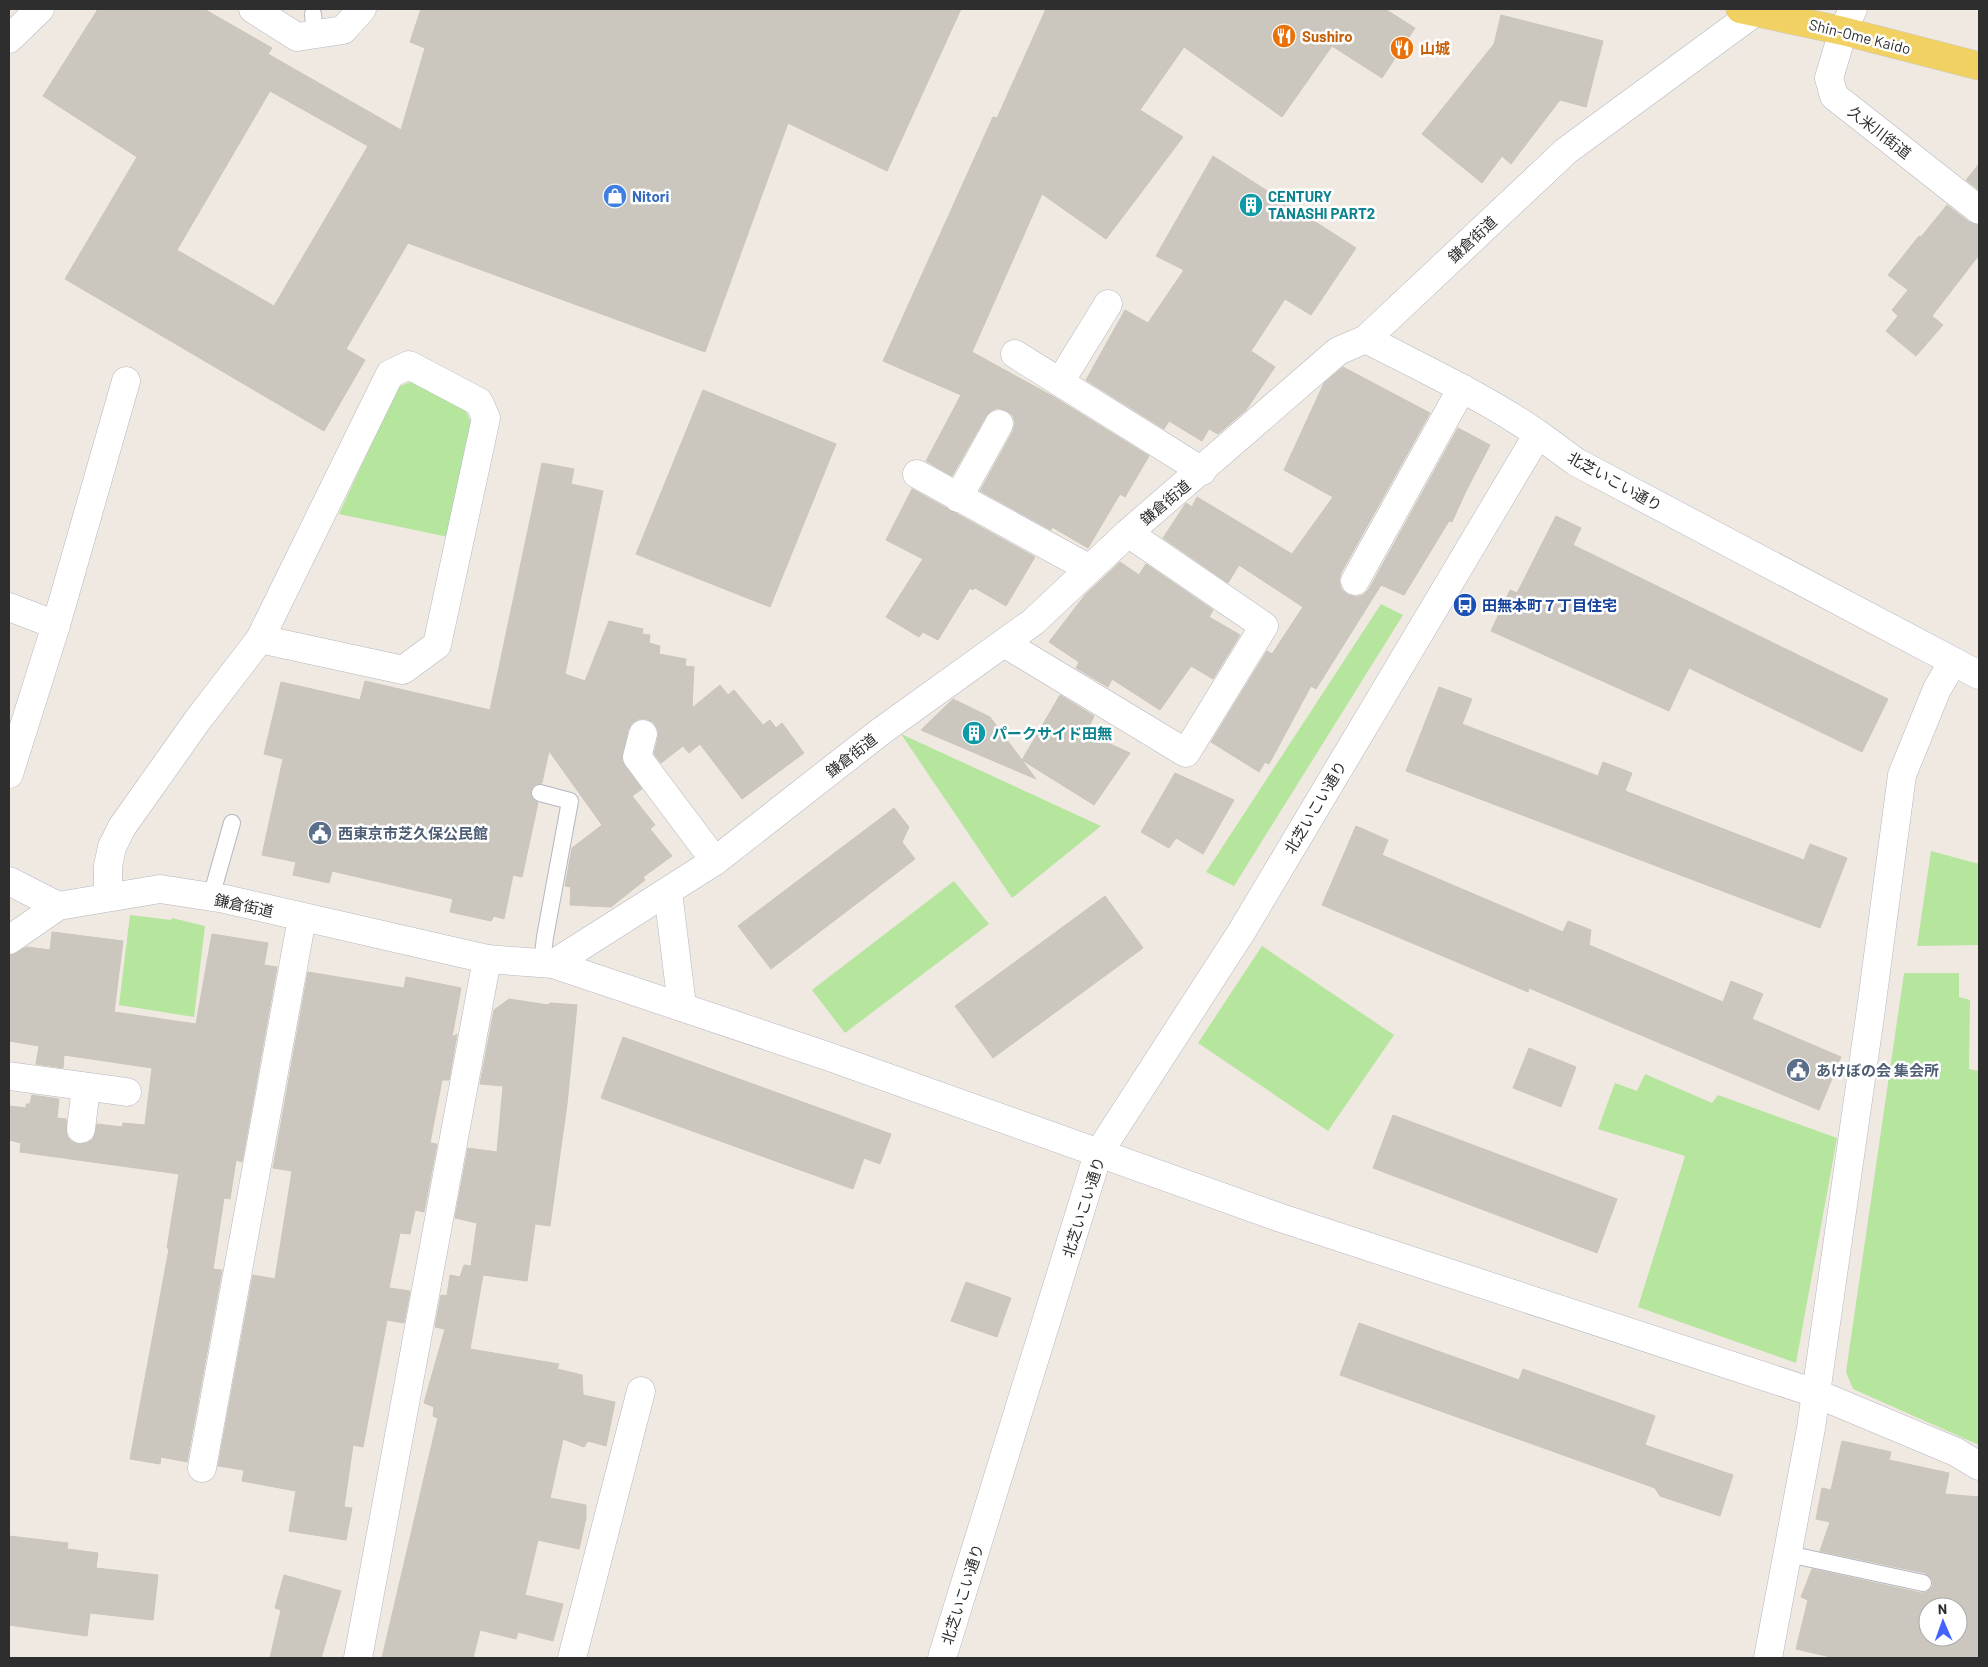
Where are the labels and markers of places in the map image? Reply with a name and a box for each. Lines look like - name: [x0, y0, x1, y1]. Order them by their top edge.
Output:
- restaurant icon: Sushiro: [1271, 23, 1297, 49]
- place label: Sushiro: [1302, 27, 1353, 45]
- restaurant icon: 山城: [1389, 35, 1415, 61]
- place label: 山城: [1420, 39, 1450, 57]
- shop icon: Nitori: [602, 183, 628, 209]
- place label: Nitori: [632, 187, 669, 205]
- place label: CENTURY TANASHI PART2: [1268, 187, 1375, 222]
- building icon: CENTURY TANASHI PART2: [1238, 192, 1264, 218]
- bus stop icon: 田無本町７丁目住宅: [1452, 592, 1478, 618]
- place label: 田無本町７丁目住宅: [1482, 596, 1617, 614]
- building icon: パークサイド田無: [961, 720, 987, 746]
- place label: パークサイド田無: [992, 724, 1112, 742]
- public building icon: 西東京市芝久保公民館: [307, 820, 333, 846]
- place label: 西東京市芝久保公民館: [338, 824, 488, 842]
- public building icon: あけぼの会 集会所: [1785, 1057, 1811, 1083]
- place label: あけぼの会 集会所: [1816, 1061, 1939, 1079]

